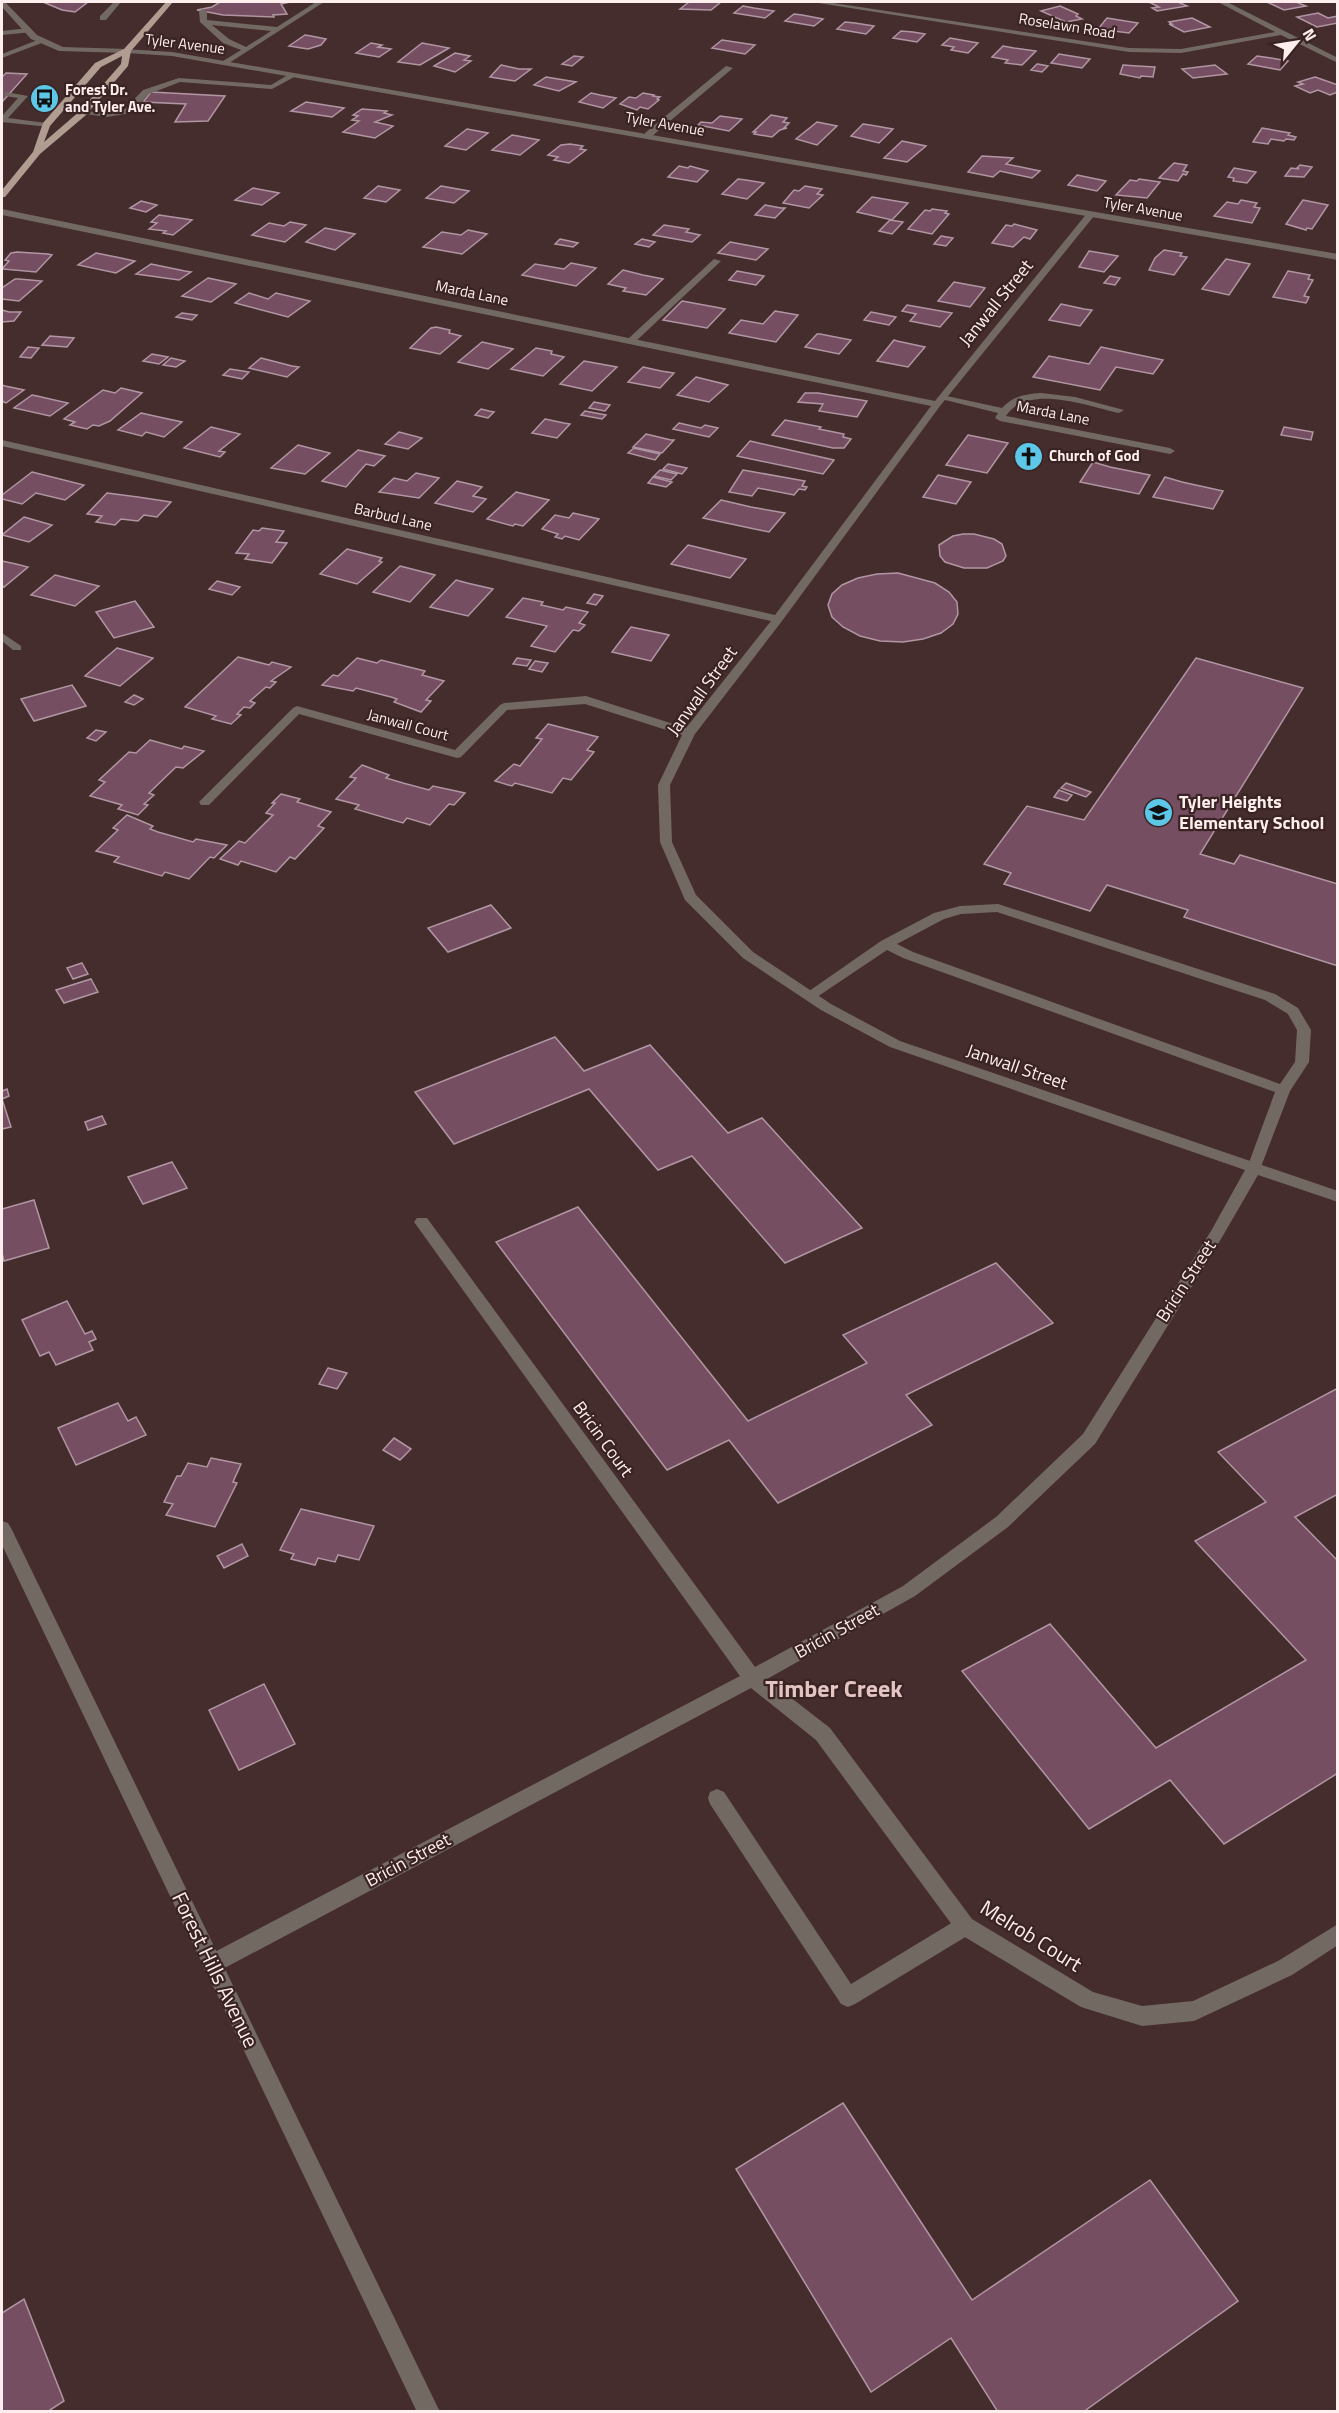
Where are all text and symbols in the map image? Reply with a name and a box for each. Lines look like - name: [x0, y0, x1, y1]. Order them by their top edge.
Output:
- street label: Roselawn Road: [1017, 6, 1117, 45]
- north arrow: [1267, 12, 1327, 72]
- text: N: [1297, 24, 1323, 45]
- street label: Tyler Avenue: [144, 27, 226, 60]
- place label: Forest Dr. and Tyler Ave.: [65, 78, 155, 118]
- bus stop icon: Forest Dr. and Tyler Ave.: [28, 83, 60, 115]
- street label: Tyler Avenue: [623, 105, 707, 142]
- street label: Tyler Avenue: [1101, 190, 1185, 227]
- street label: Janwall Street: [952, 253, 1040, 352]
- street label: Marda Lane: [433, 274, 511, 311]
- street label: Marda Lane: [1014, 394, 1092, 431]
- church icon: Church of God: [1012, 440, 1044, 472]
- place label: Church of God: [1049, 444, 1140, 467]
- street label: Barbud Lane: [352, 496, 434, 537]
- street label: Janwall Street: [660, 640, 744, 741]
- street label: Janwall Court: [365, 703, 452, 747]
- place label: Tyler Heights Elementary School: [1179, 788, 1324, 836]
- school or university icon: Tyler Heights Elementary School: [1142, 796, 1174, 828]
- street label: Janwall Street: [963, 1037, 1072, 1097]
- street label: Bricin Street: [1149, 1234, 1223, 1327]
- street label: Bricin Court: [567, 1395, 641, 1483]
- street label: Bricin Street: [790, 1596, 885, 1665]
- district label: Timber Creek: [765, 1670, 903, 1706]
- street label: Bricin Street: [360, 1825, 456, 1893]
- street label: Forest Hills Avenue: [164, 1886, 267, 2053]
- street label: Melrob Court: [974, 1891, 1089, 1979]

